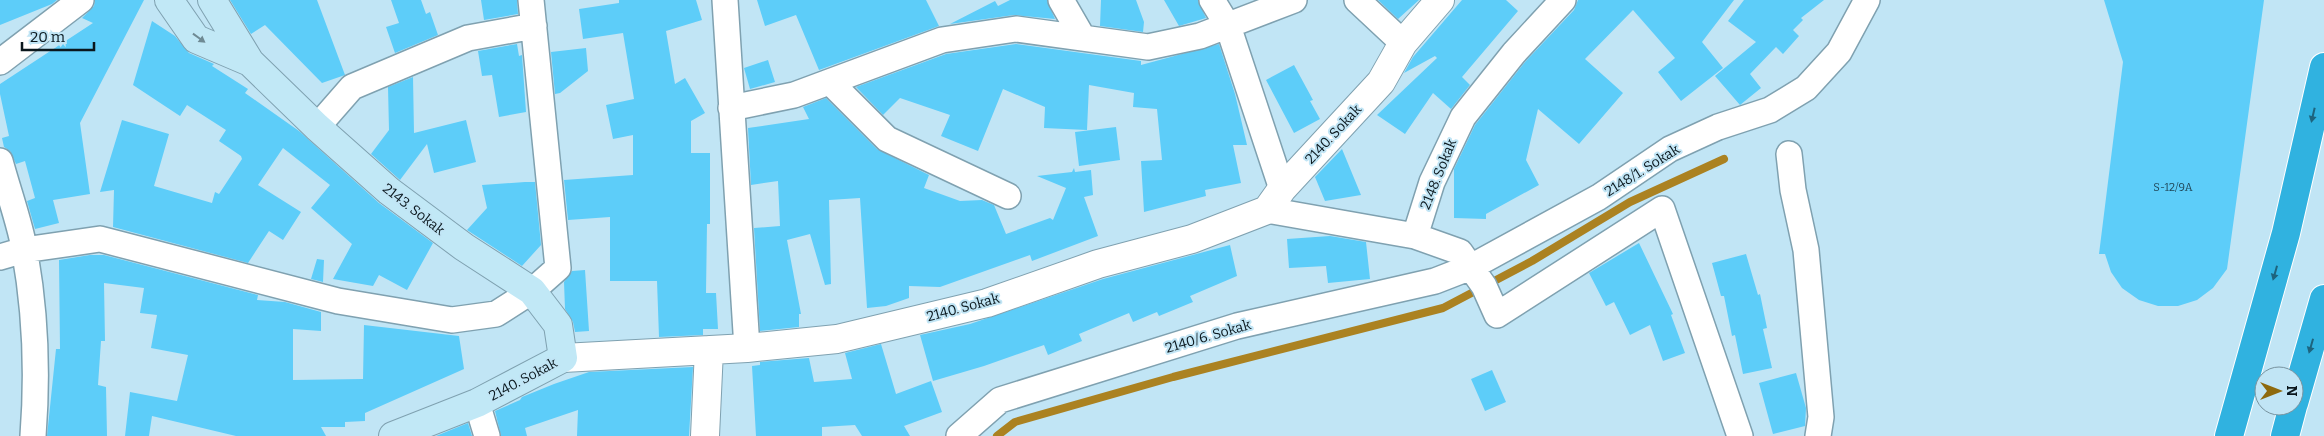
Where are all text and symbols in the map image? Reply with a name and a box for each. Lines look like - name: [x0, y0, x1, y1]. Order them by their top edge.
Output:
- scale bar: [22, 20, 95, 52]
- text: 20 m: [30, 28, 66, 46]
- one-way arrow: [192, 33, 206, 43]
- street label: 2140. Sokak: [1302, 101, 1365, 167]
- one-way arrow: [2309, 107, 2317, 122]
- street label: 2148. Sokak: [1417, 136, 1460, 212]
- street label: 2148/1. Sokak: [1602, 141, 1683, 200]
- street label: 2143. Sokak: [379, 180, 448, 239]
- house number: S-12/9A: [2153, 181, 2193, 194]
- one-way arrow: [2270, 265, 2278, 280]
- street label: 2140. Sokak: [925, 290, 1002, 325]
- street label: 2140/6. Sokak: [1163, 316, 1253, 357]
- one-way arrow: [2306, 338, 2314, 353]
- street label: 2140. Sokak: [486, 354, 560, 405]
- north arrow: [2254, 366, 2304, 416]
- text: N: [2283, 386, 2300, 397]

